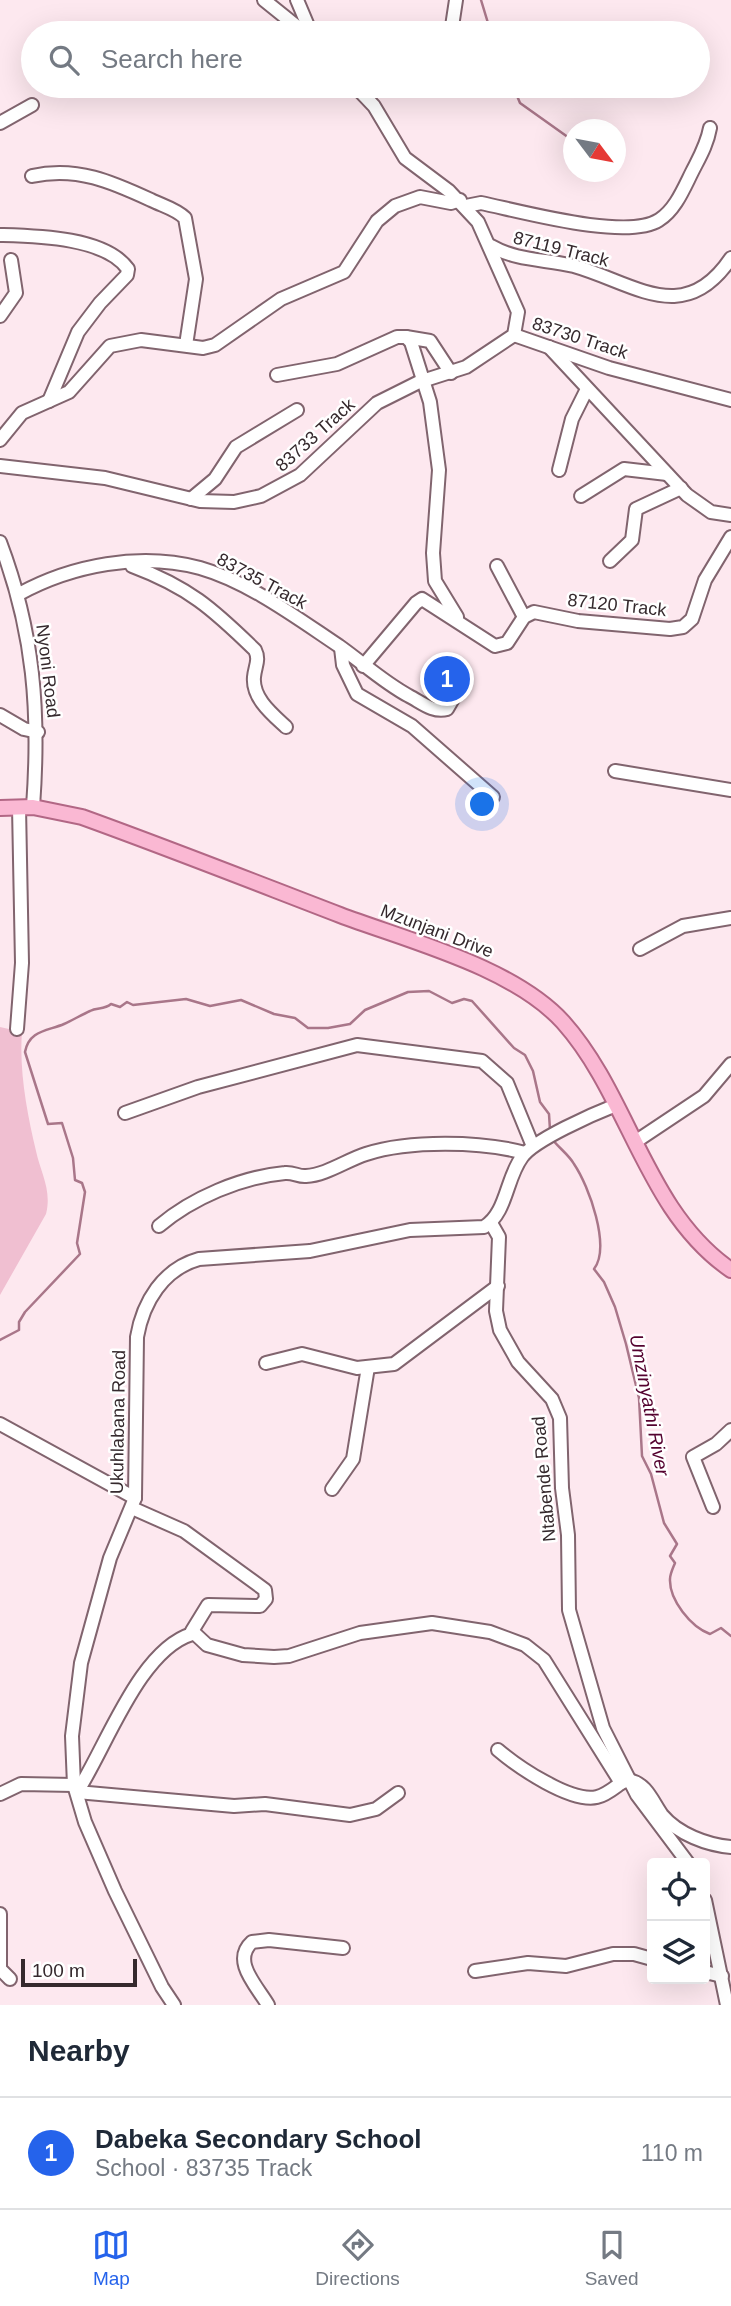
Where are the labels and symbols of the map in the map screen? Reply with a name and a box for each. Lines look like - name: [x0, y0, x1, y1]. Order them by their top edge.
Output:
- north arrow: [563, 119, 626, 182]
- street label: 87119 Track: [511, 227, 612, 271]
- street label: 83730 Track: [530, 313, 631, 363]
- street label: 83733 Track: [271, 394, 359, 476]
- street label: 83735 Track: [214, 549, 311, 614]
- street label: 87120 Track: [567, 590, 668, 620]
- street label: Nyoni Road: [32, 623, 64, 719]
- pin: 1: [424, 653, 470, 705]
- your location: [465, 787, 499, 821]
- street label: Mzunjani Drive: [378, 900, 496, 962]
- water label: Umzinyathi River: [626, 1333, 674, 1478]
- street label: Ukuhlabana Road: [107, 1350, 129, 1494]
- street label: Ntabende Road: [529, 1415, 559, 1543]
- scale bar: [21, 1956, 136, 1988]

